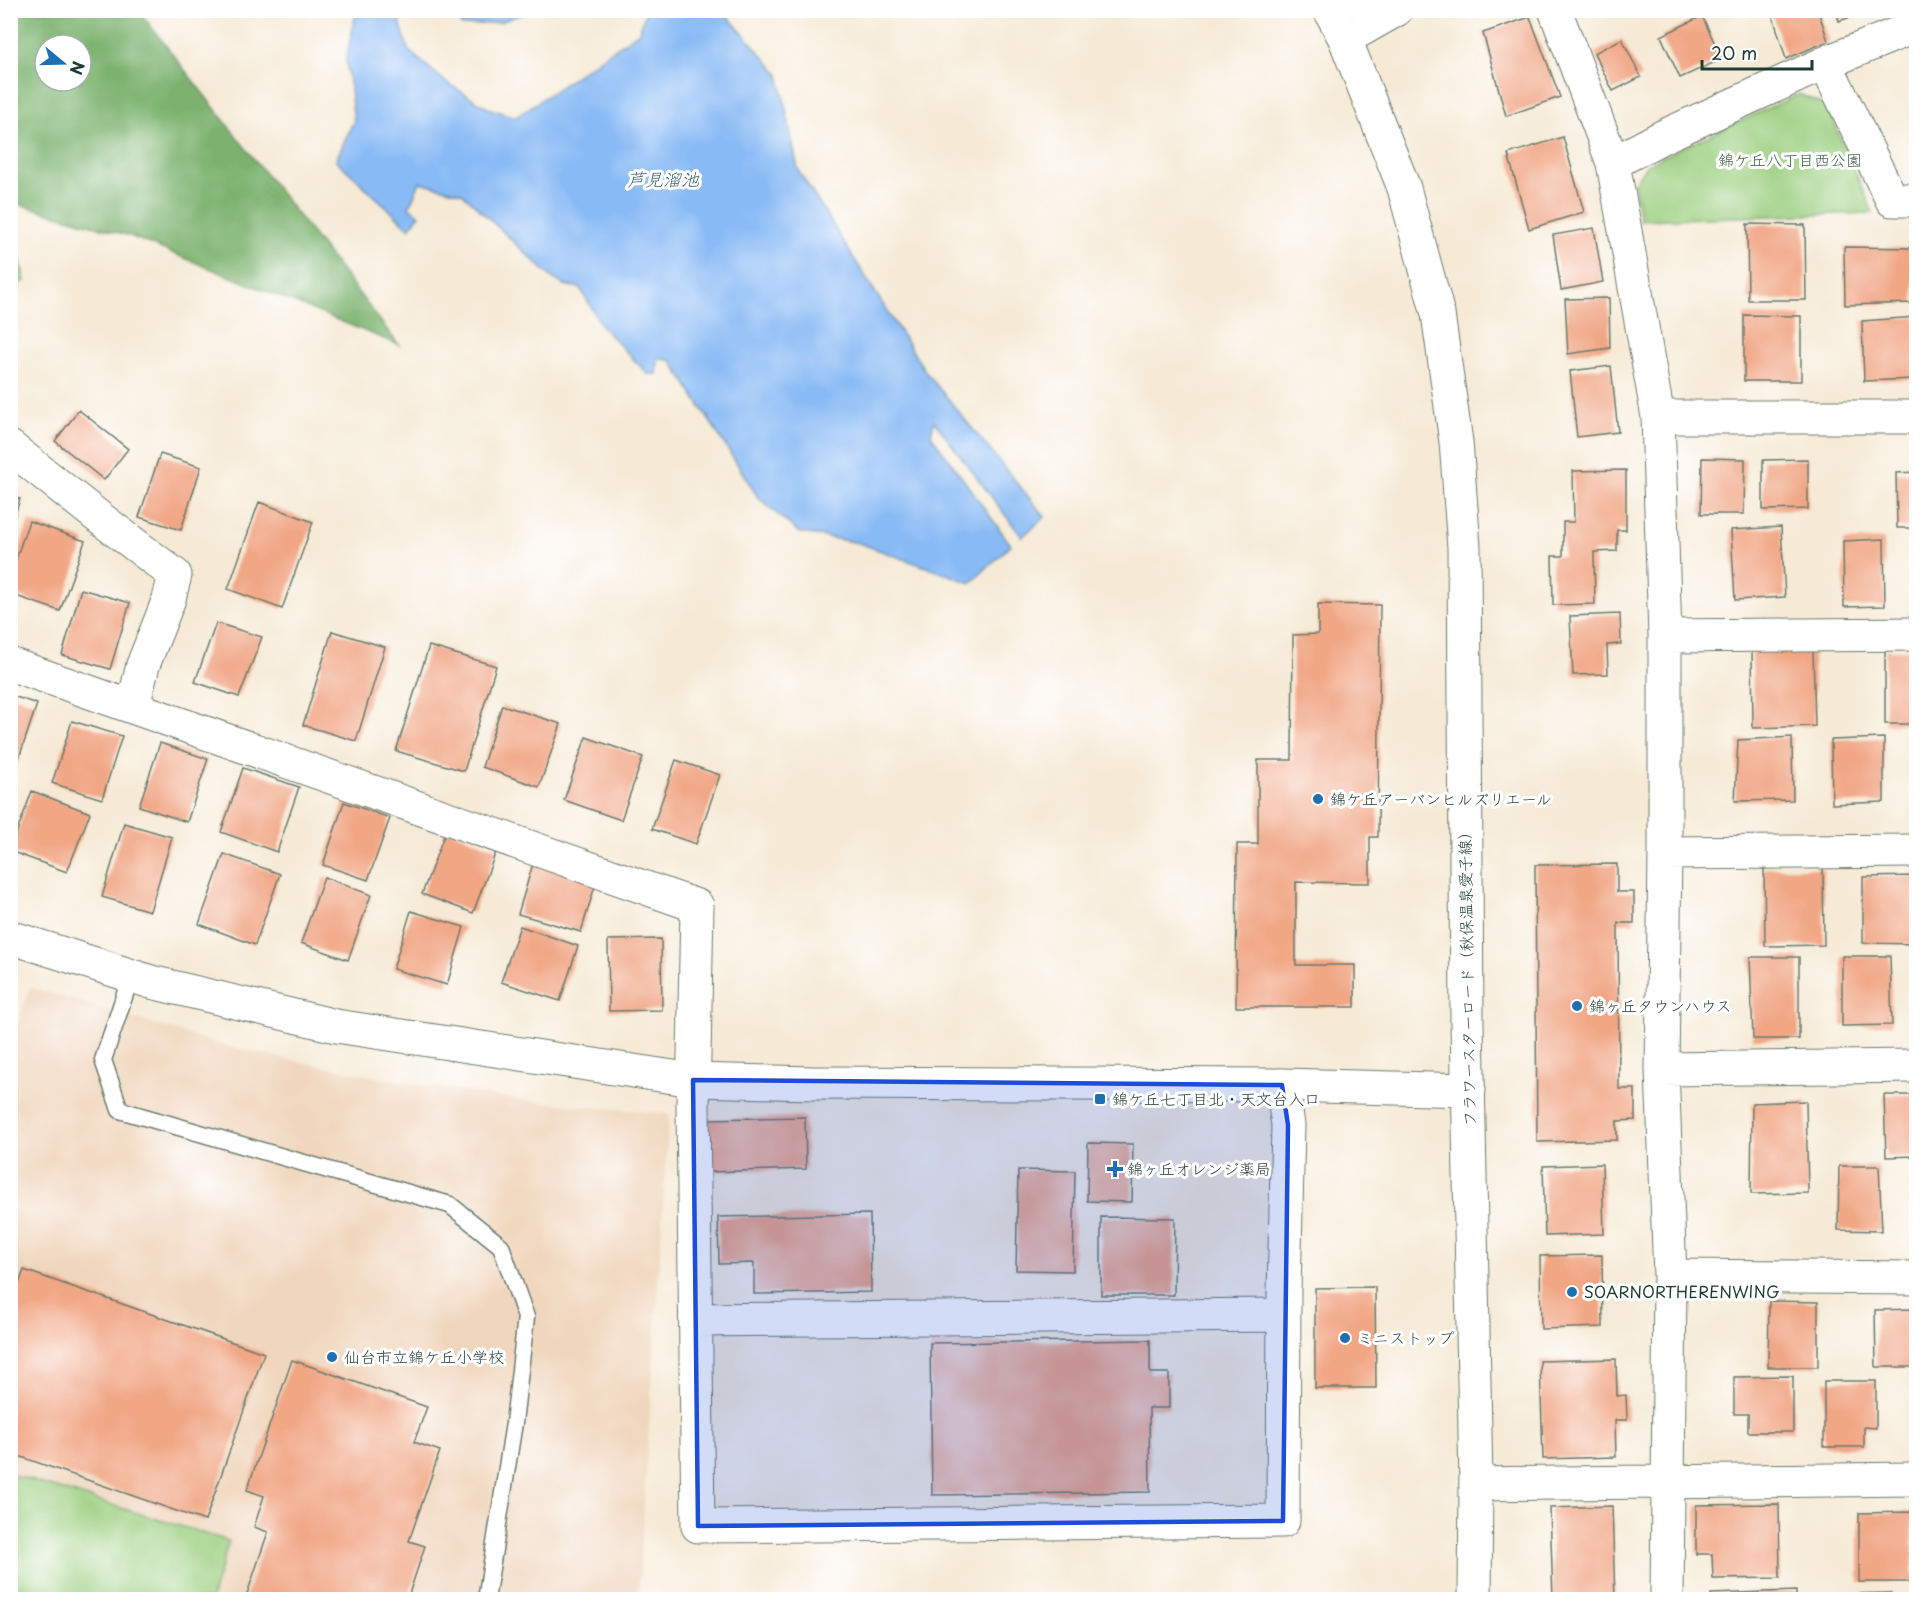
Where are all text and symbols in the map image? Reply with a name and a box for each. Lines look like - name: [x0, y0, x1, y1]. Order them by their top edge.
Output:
- north arrow: [33, 33, 93, 93]
- scale bar: [1702, 33, 1812, 71]
- text: 20 m: [1711, 39, 1757, 66]
- text: N: [65, 58, 92, 78]
- park label: 錦ケ丘八丁目西公園: [1718, 147, 1862, 171]
- water label: 芦見溜池: [627, 165, 700, 192]
- place label: 錦ケ丘アーバンヒルズリエール: [1330, 786, 1552, 810]
- marker: 錦ケ丘アーバンヒルズリエール: [1311, 792, 1325, 806]
- street label: フラワースターロード（秋保温泉愛子線）: [1451, 823, 1481, 1127]
- place label: 錦ヶ丘タウンハウス: [1589, 993, 1731, 1017]
- marker: 錦ヶ丘タウンハウス: [1570, 999, 1584, 1013]
- place label: 錦ケ丘七丁目北・天文台入口: [1112, 1086, 1320, 1110]
- marker: 錦ケ丘七丁目北・天文台入口: [1093, 1092, 1107, 1106]
- place label: 錦ヶ丘オレンジ薬局: [1127, 1156, 1271, 1180]
- marker: 錦ヶ丘オレンジ薬局: [1108, 1162, 1122, 1176]
- place label: SOARNORTHERENWING: [1584, 1279, 1780, 1303]
- marker: SOARNORTHERENWING: [1565, 1285, 1579, 1299]
- place label: ミニストップ: [1357, 1325, 1455, 1349]
- marker: ミニストップ: [1338, 1331, 1352, 1345]
- place label: 仙台市立錦ケ丘小学校: [344, 1344, 504, 1368]
- marker: 仙台市立錦ケ丘小学校: [325, 1350, 339, 1364]

